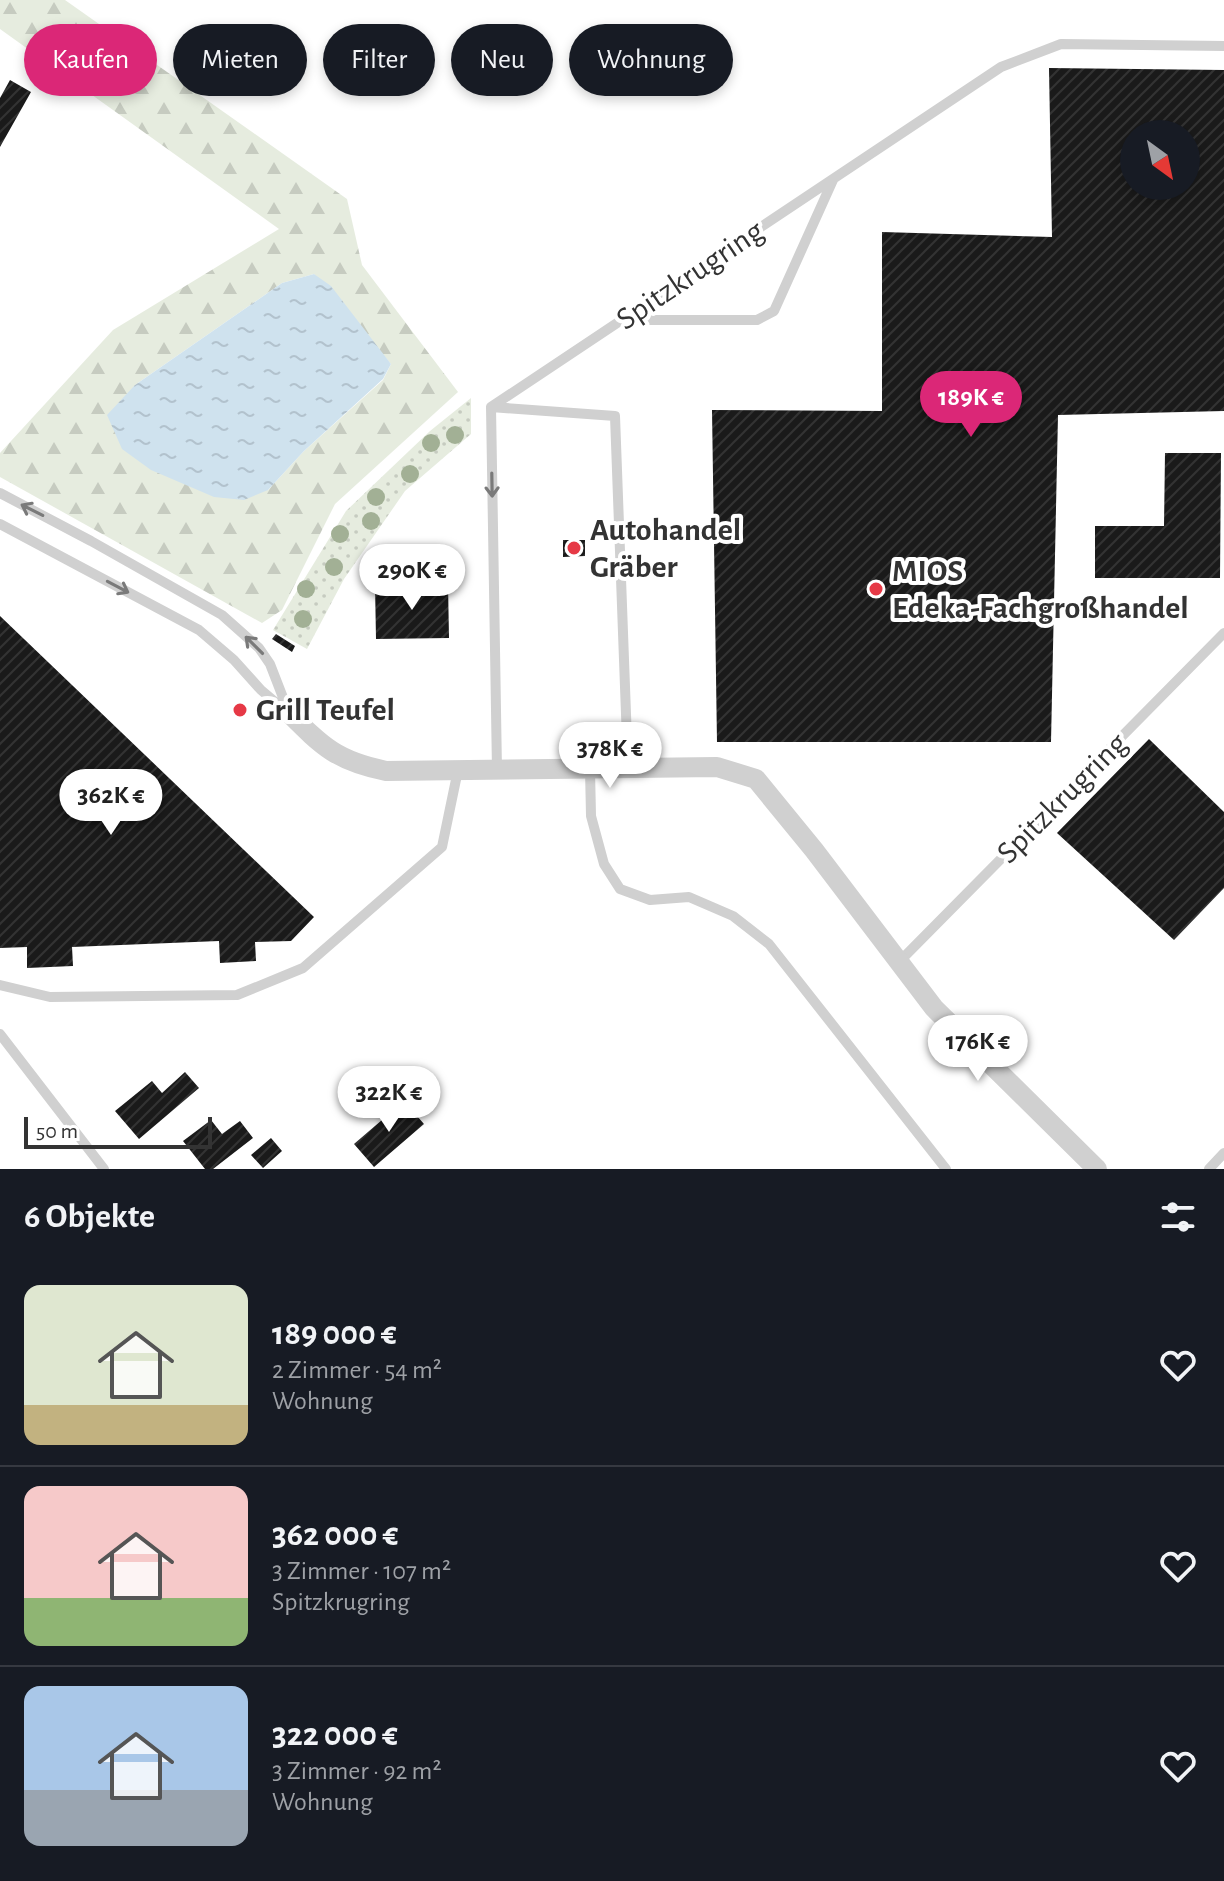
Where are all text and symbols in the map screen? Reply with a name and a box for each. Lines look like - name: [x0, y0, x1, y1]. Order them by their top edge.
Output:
- chip: Kaufen: [24, 24, 157, 96]
- chip: Mieten: [173, 24, 307, 96]
- chip: Filter: [323, 24, 435, 96]
- chip: Neu: [451, 24, 553, 96]
- chip: Wohnung: [569, 24, 733, 96]
- north arrow: [1120, 120, 1200, 200]
- map controls: [1120, 120, 1200, 200]
- street label: Spitzkrugring: [611, 214, 770, 336]
- pin: 189K €: [906, 371, 1036, 439]
- text: 189K €: [938, 384, 1004, 410]
- one-way arrow: [484, 471, 500, 498]
- one-way arrow: [21, 502, 45, 518]
- place label: Autohandel Gräber: [590, 514, 741, 583]
- marker: Autohandel Gräber: [565, 539, 583, 557]
- pin: 290K €: [347, 544, 477, 612]
- place label: MIOS Edeka-Fachgroßhandel: [892, 555, 1189, 624]
- text: 290K €: [377, 557, 447, 583]
- one-way arrow: [106, 580, 130, 596]
- marker: MIOS Edeka-Fachgroßhandel: [867, 580, 885, 598]
- one-way arrow: [244, 635, 264, 655]
- place label: Grill Teufel: [256, 694, 395, 726]
- marker: Grill Teufel: [231, 701, 249, 719]
- pin: 378K €: [545, 722, 675, 790]
- street label: Spitzkrugring: [991, 726, 1134, 869]
- text: 378K €: [577, 735, 643, 761]
- pin: 362K €: [46, 769, 176, 837]
- text: 362K €: [77, 782, 145, 808]
- pin: 176K €: [913, 1015, 1043, 1083]
- text: 176K €: [946, 1028, 1010, 1054]
- pin: 322K €: [324, 1066, 454, 1134]
- text: 322K €: [356, 1079, 422, 1105]
- scale bar: [24, 1113, 212, 1149]
- text: 50 m: [36, 1120, 78, 1142]
- icon: filters: [1156, 1195, 1200, 1239]
- text: 6 Objekte: [24, 1200, 155, 1234]
- icon: home: [88, 1317, 184, 1413]
- text: 189 000 €: [272, 1317, 397, 1351]
- icon: heart: [1156, 1343, 1200, 1387]
- text: 2 Zimmer · 54 m²: [272, 1357, 442, 1383]
- text: Wohnung: [272, 1388, 373, 1414]
- icon: home: [88, 1518, 184, 1614]
- text: 362 000 €: [272, 1518, 398, 1552]
- icon: heart: [1156, 1544, 1200, 1588]
- text: 3 Zimmer · 107 m²: [272, 1558, 451, 1584]
- text: Spitzkrugring: [272, 1589, 410, 1615]
- icon: home: [88, 1718, 184, 1814]
- text: 322 000 €: [272, 1718, 398, 1752]
- icon: heart: [1156, 1744, 1200, 1788]
- text: 3 Zimmer · 92 m²: [272, 1758, 442, 1784]
- text: Wohnung: [272, 1789, 373, 1815]

